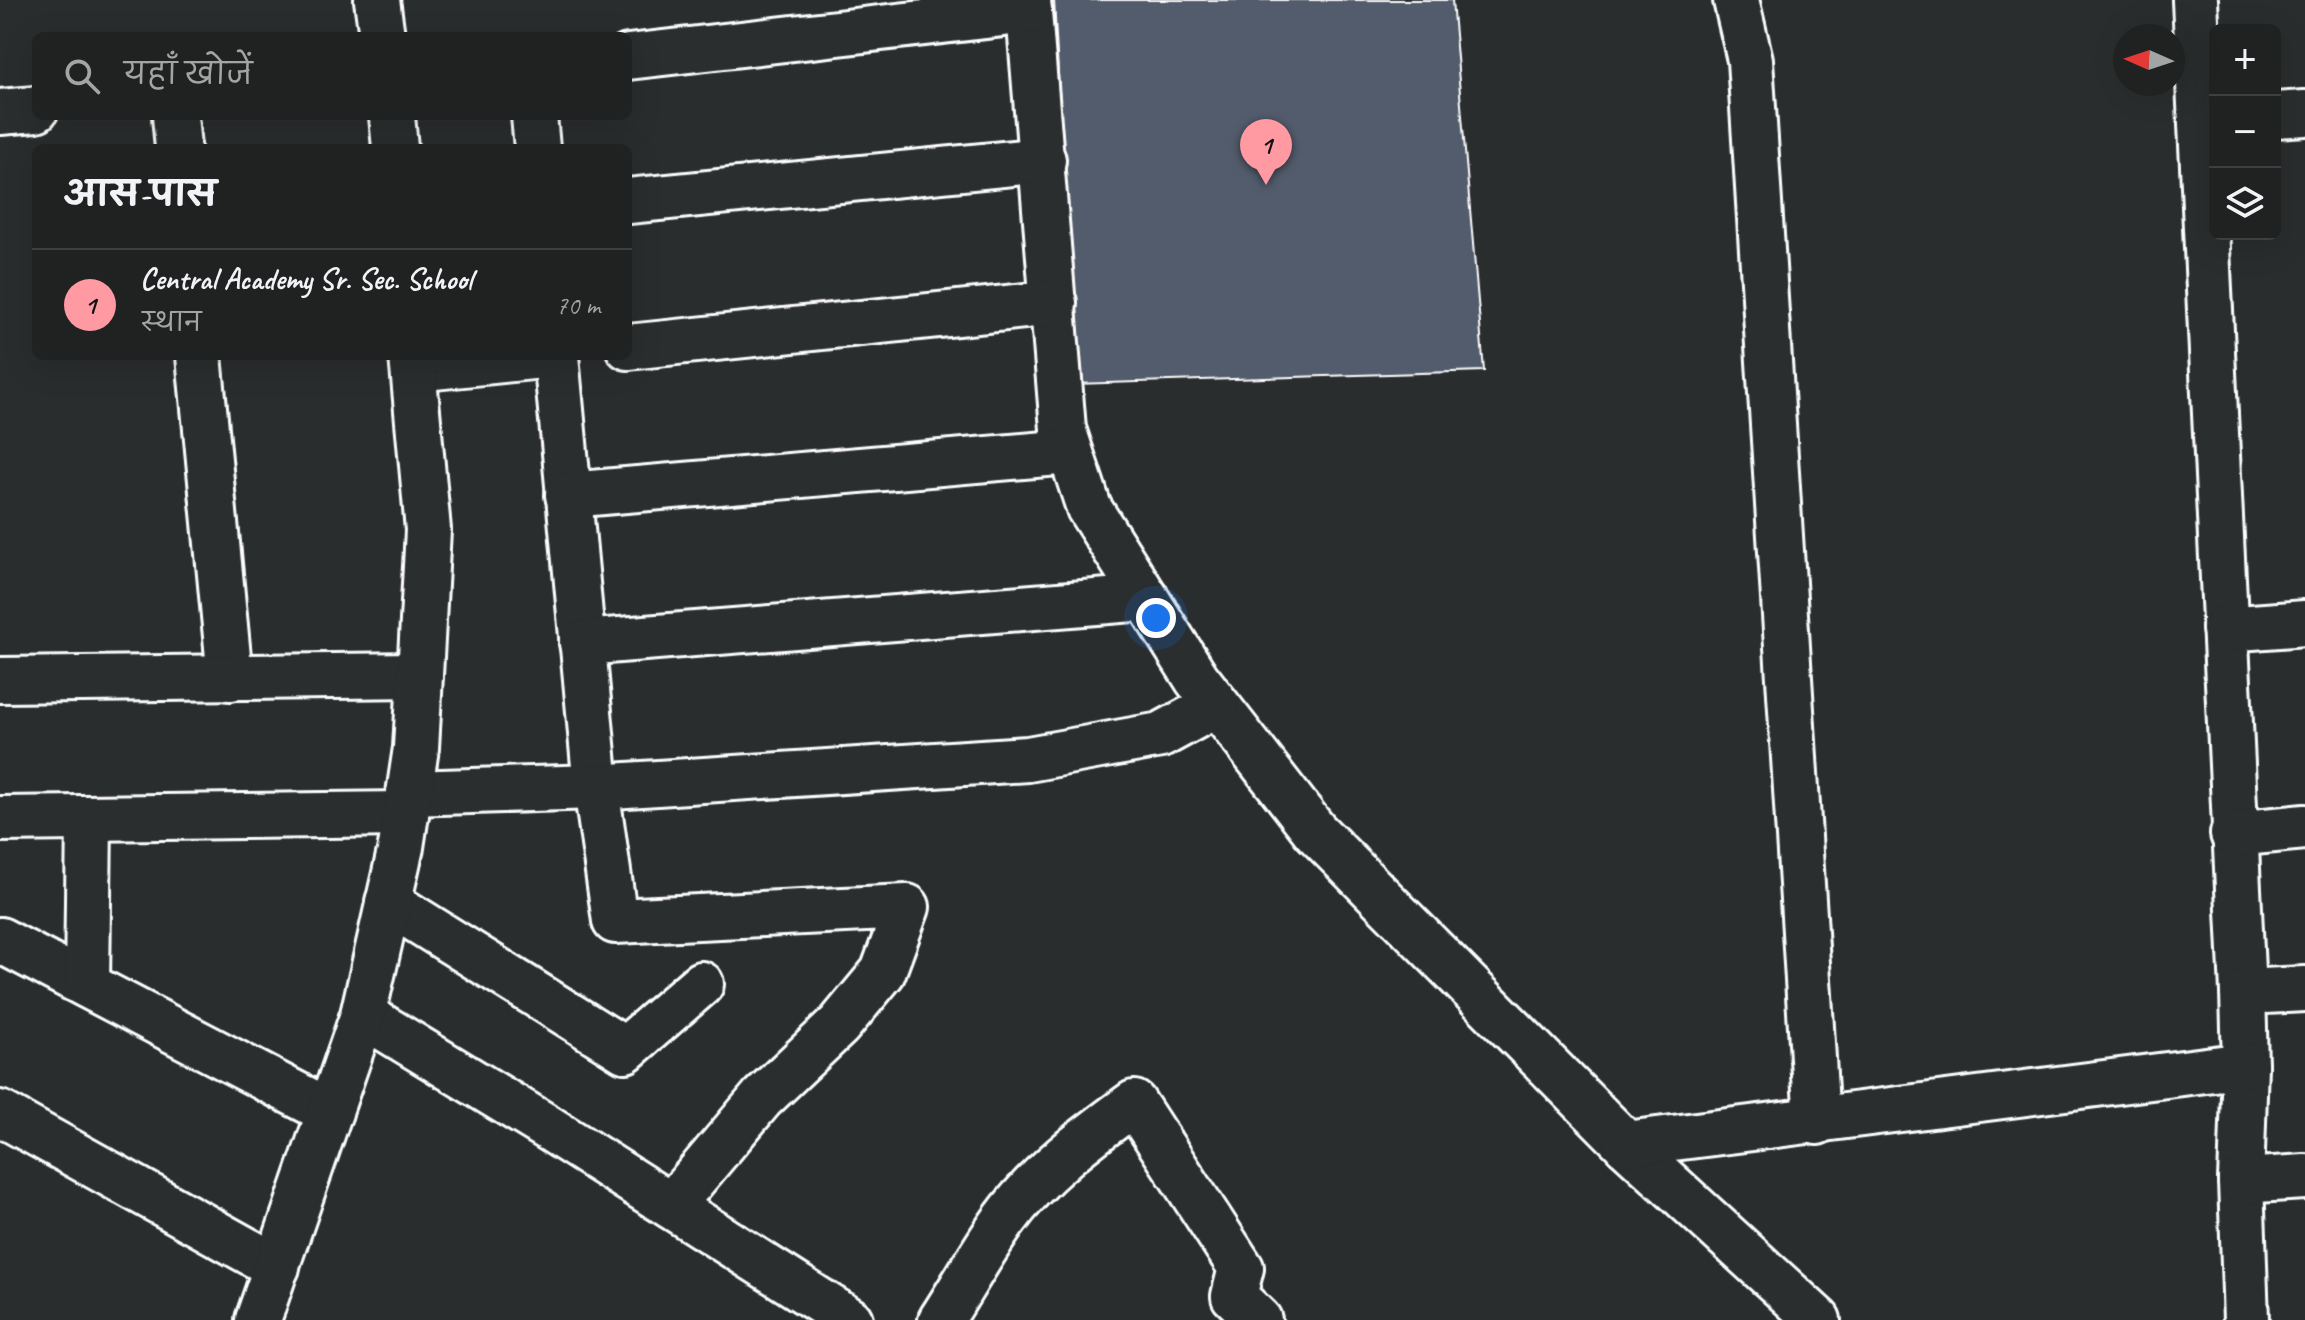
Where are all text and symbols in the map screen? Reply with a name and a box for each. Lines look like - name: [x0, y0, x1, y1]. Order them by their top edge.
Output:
- north arrow: [2113, 24, 2185, 96]
- map controls: [2209, 24, 2281, 240]
- button: +: [2209, 24, 2281, 96]
- search box: [32, 32, 632, 120]
- icon: search: [60, 54, 104, 98]
- text: यहाँ खोजें: [124, 55, 253, 93]
- button: −: [2209, 96, 2281, 168]
- pin: 1: [1240, 119, 1292, 185]
- button: layers: [2209, 168, 2281, 240]
- text: आस-पास: [64, 172, 217, 215]
- text: Central Academy Sr. Sec. School: [140, 260, 472, 298]
- text: 1: [84, 289, 96, 322]
- text: 70 m: [556, 289, 600, 322]
- text: स्थान: [140, 306, 202, 339]
- your location: [1136, 598, 1176, 638]

